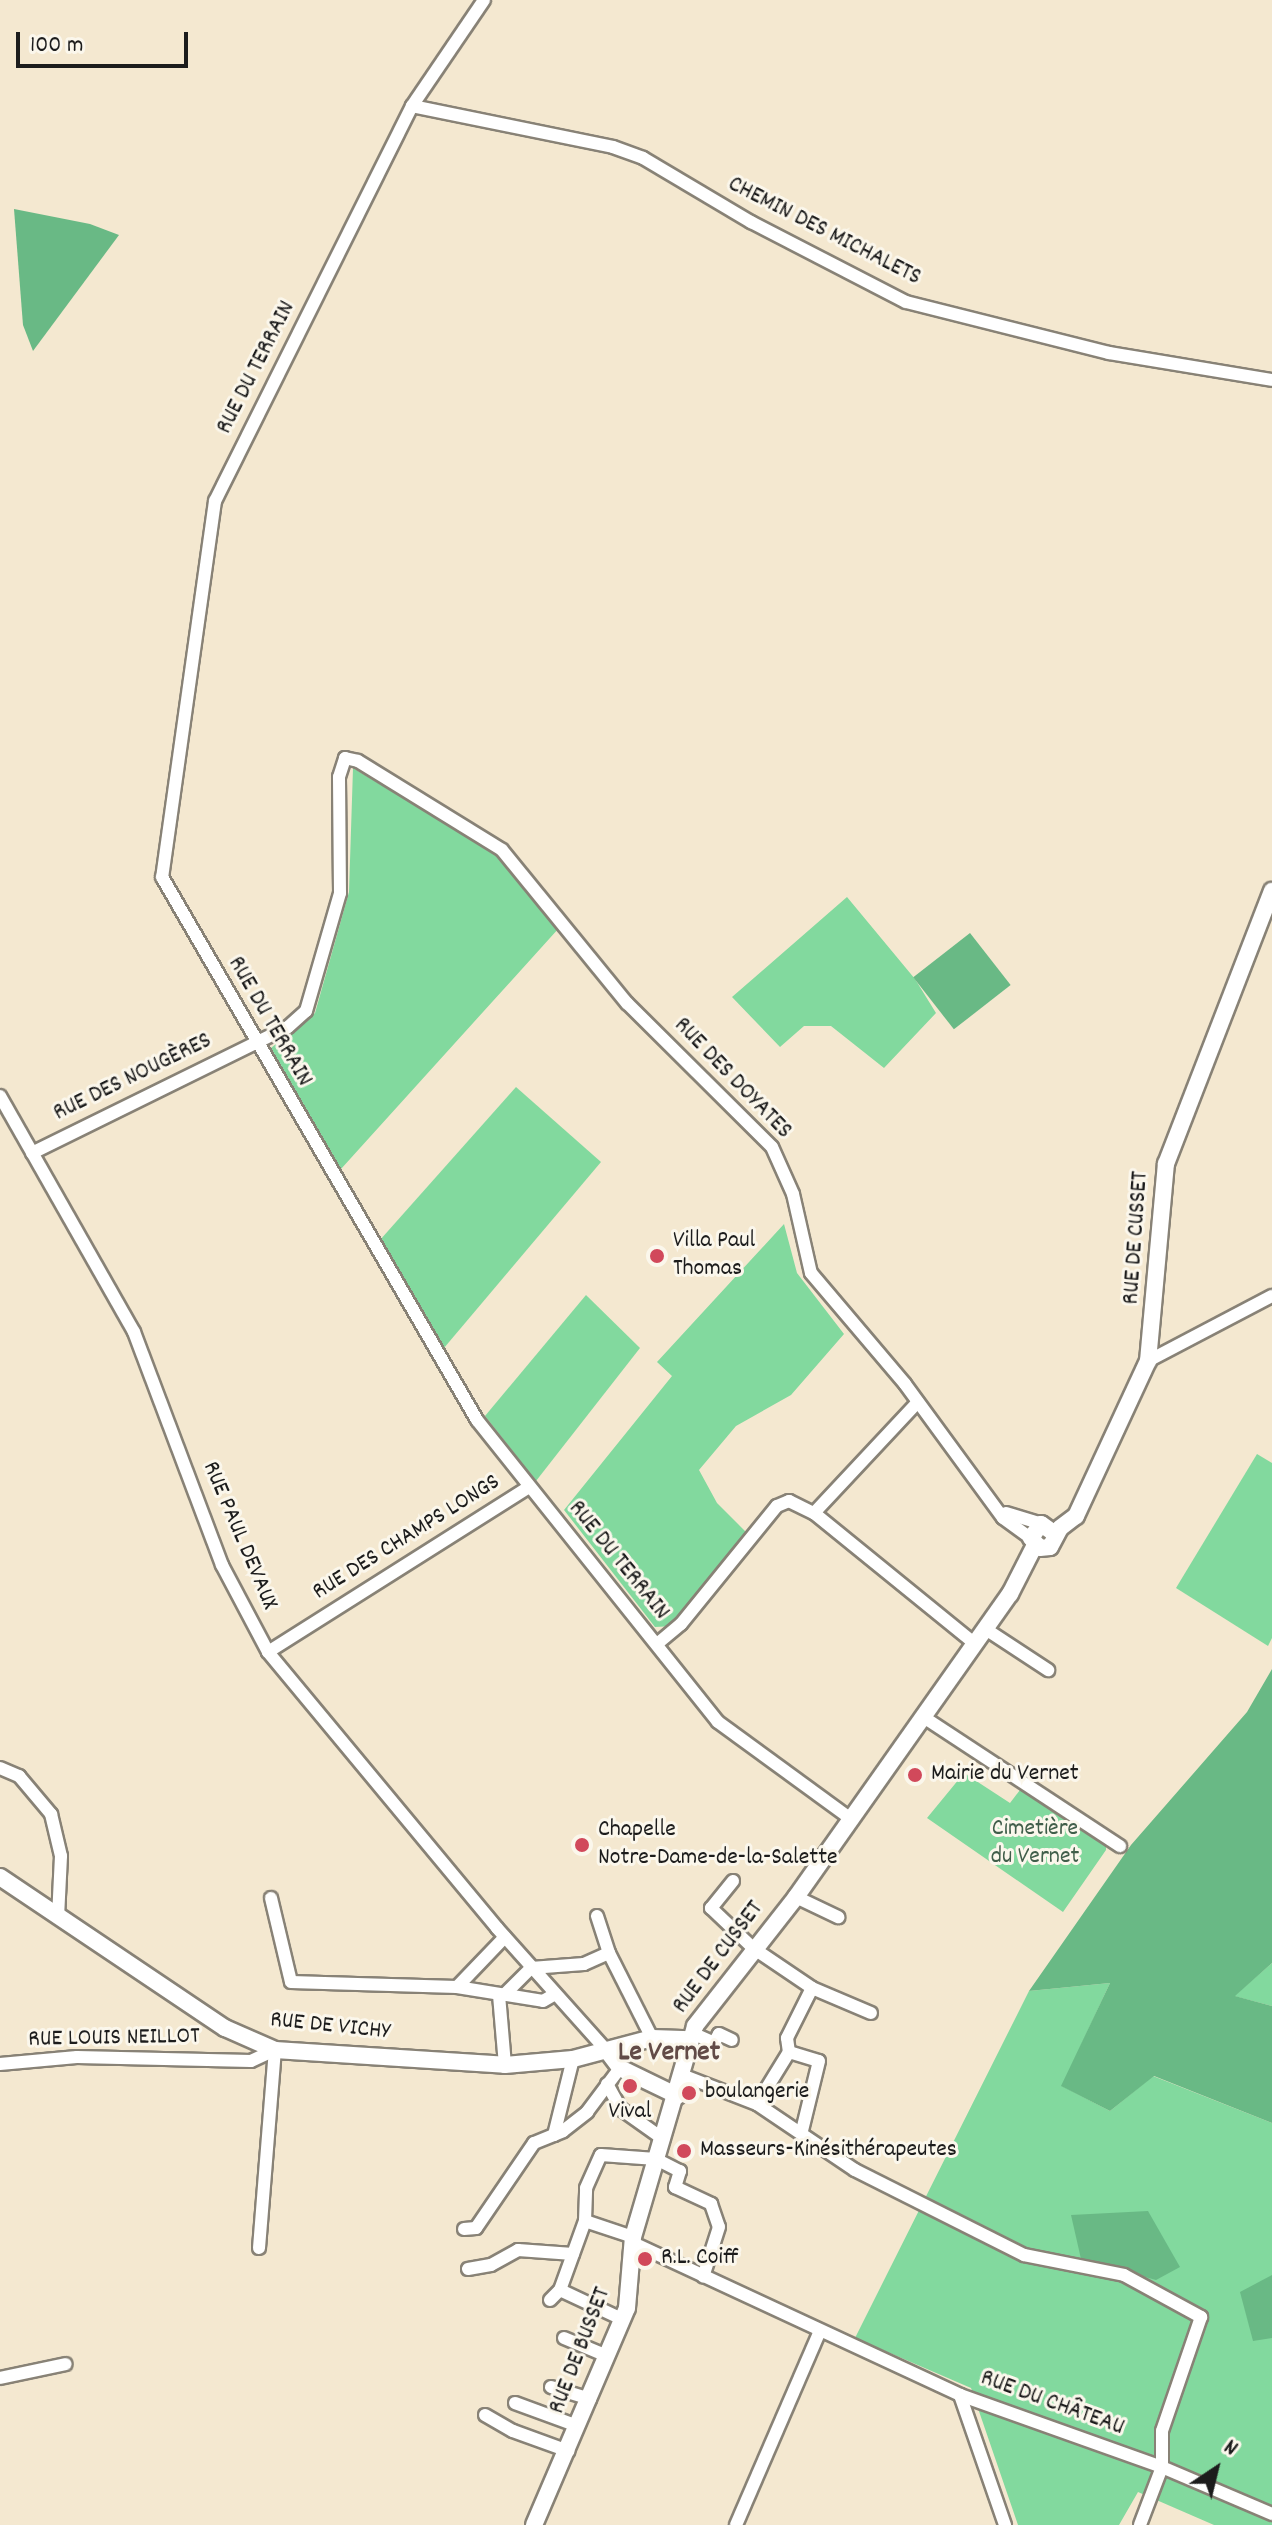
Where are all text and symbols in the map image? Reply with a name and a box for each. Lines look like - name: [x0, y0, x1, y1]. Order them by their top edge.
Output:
- scale bar: [20, 16, 192, 66]
- text: 100 m: [30, 29, 83, 63]
- street label: CHEMIN DES MICHALETS: [723, 171, 925, 293]
- street label: RUE DU TERRAIN: [211, 297, 303, 439]
- street label: RUE DU TERRAIN: [220, 952, 318, 1092]
- street label: RUE DES DOYATES: [667, 1012, 797, 1146]
- street label: RUE DES NOUGÈRES: [49, 1027, 217, 1129]
- street label: RUE DE CUSSET: [1118, 1170, 1156, 1306]
- place label: Villa Paul Thomas: [673, 1228, 755, 1284]
- marker: Villa Paul Thomas: [648, 1247, 666, 1265]
- street label: RUE PAUL DEVAUX: [195, 1457, 283, 1615]
- street label: RUE DES CHAMPS LONGS: [308, 1469, 506, 1607]
- street label: RUE DU TERRAIN: [561, 1495, 675, 1627]
- place label: Mairie du Vernet: [931, 1761, 1079, 1789]
- marker: Mairie du Vernet: [906, 1766, 924, 1784]
- park label: Cimetière du Vernet: [991, 1816, 1079, 1872]
- place label: Chapelle Notre-Dame-de-la-Salette: [598, 1817, 838, 1873]
- marker: Chapelle Notre-Dame-de-la-Salette: [573, 1836, 591, 1854]
- street label: RUE DE CUSSET: [667, 1896, 771, 2020]
- street label: RUE DE VICHY: [269, 2006, 391, 2048]
- street label: RUE LOUIS NEILLOT: [28, 2023, 200, 2055]
- district label: Le Vernet: [618, 2037, 720, 2071]
- marker: Vival: [621, 2077, 639, 2095]
- place label: boulangerie: [705, 2079, 809, 2107]
- marker: boulangerie: [680, 2084, 698, 2102]
- place label: Vival: [609, 2099, 651, 2127]
- place label: Masseurs-Kinésithérapeutes: [700, 2137, 957, 2165]
- marker: Masseurs-Kinésithérapeutes: [675, 2142, 693, 2160]
- place label: R.L. Coiff: [661, 2245, 739, 2273]
- marker: R.L. Coiff: [636, 2250, 654, 2268]
- street label: RUE DE BUSSET: [544, 2284, 618, 2418]
- street label: RUE DU CHÂTEAU: [976, 2365, 1128, 2443]
- north arrow: [1176, 2429, 1256, 2509]
- text: N: [1217, 2433, 1243, 2465]

